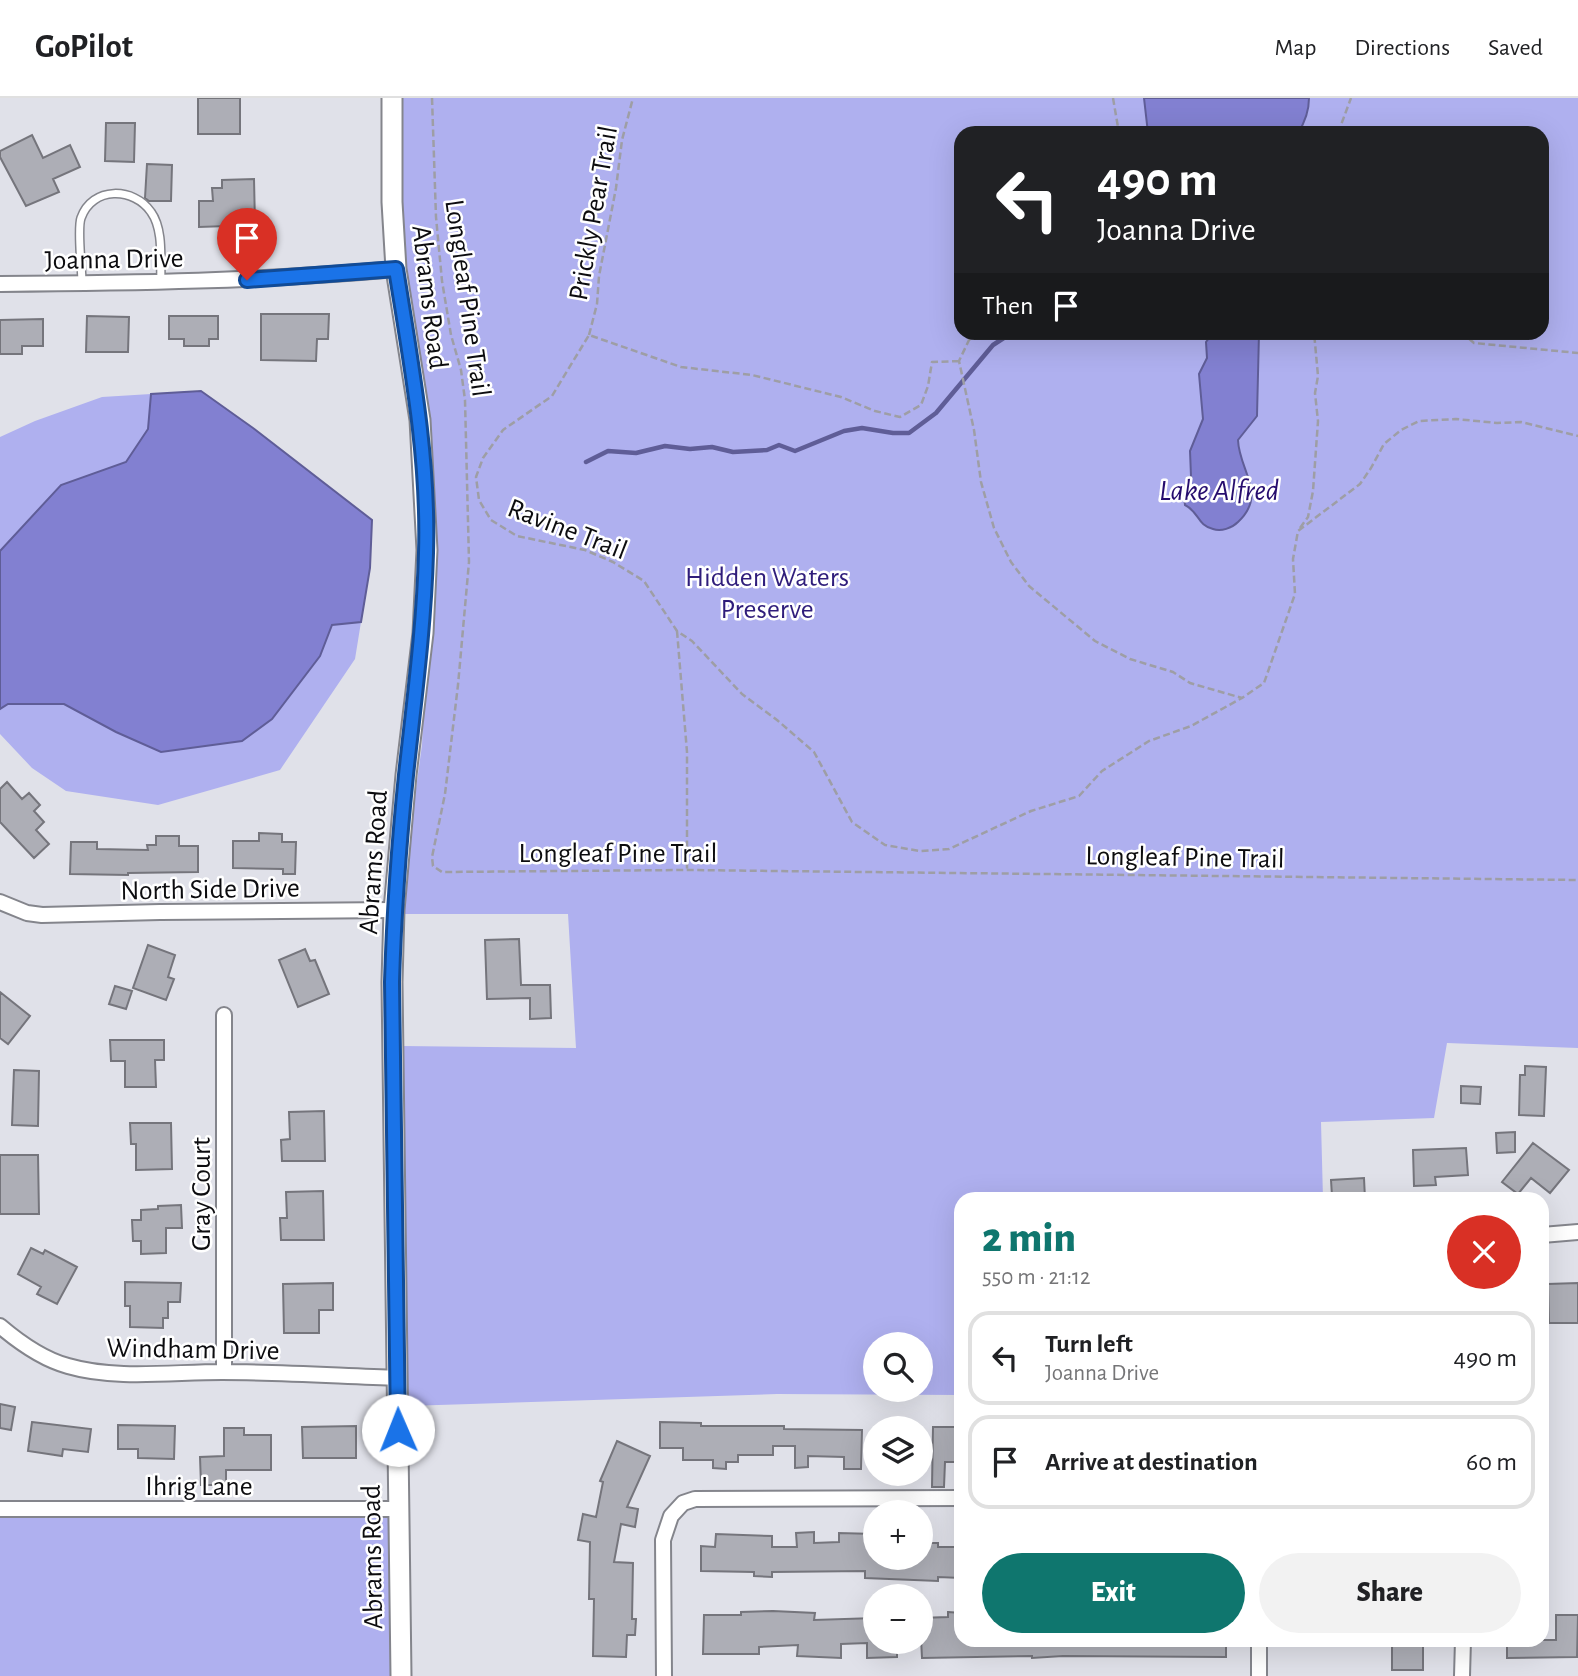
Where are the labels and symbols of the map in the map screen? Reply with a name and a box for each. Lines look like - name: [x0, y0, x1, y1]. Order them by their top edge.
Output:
- street label: Prickly Pear Trail: [565, 124, 623, 303]
- street label: Longleaf Pine Trail: [439, 198, 495, 399]
- pin: [217, 208, 277, 280]
- street label: Abrams Road: [406, 224, 452, 371]
- street label: Joanna Drive: [44, 245, 184, 275]
- water label: Lake Alfred: [1159, 476, 1279, 506]
- street label: Ravine Trail: [504, 494, 631, 565]
- park label: Hidden Waters Preserve: [685, 564, 849, 624]
- street label: Abrams Road: [355, 789, 393, 935]
- street label: Longleaf Pine Trail: [518, 840, 718, 868]
- street label: Longleaf Pine Trail: [1085, 842, 1285, 874]
- street label: North Side Drive: [120, 874, 300, 906]
- street label: Gray Court: [188, 1137, 216, 1251]
- street label: Windham Drive: [106, 1334, 280, 1366]
- position arrow: [361, 1393, 435, 1467]
- street label: Ihrig Lane: [145, 1473, 253, 1501]
- street label: Abrams Road: [358, 1484, 388, 1630]

